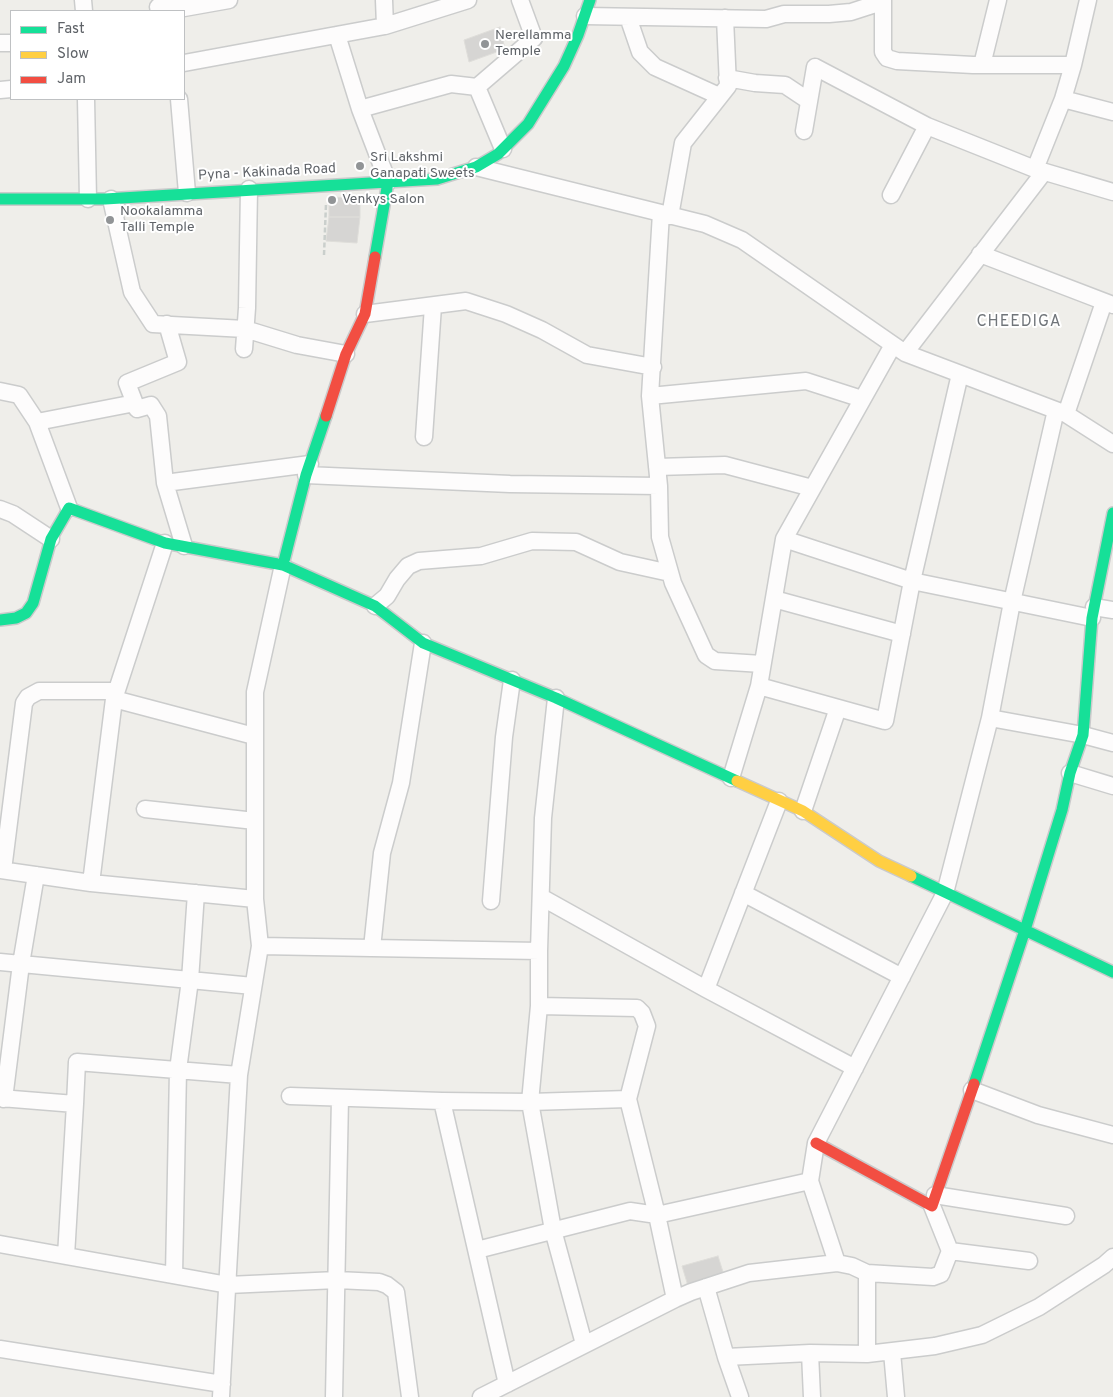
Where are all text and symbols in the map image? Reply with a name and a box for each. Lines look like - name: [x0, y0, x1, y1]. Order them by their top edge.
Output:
- legend: [10, 10, 185, 100]
- text: Fast: [57, 20, 85, 39]
- place label: Nerellamma Temple: [495, 28, 571, 60]
- marker: Nerellamma Temple: [479, 38, 491, 50]
- text: Slow: [57, 45, 89, 64]
- text: Jam: [57, 70, 86, 89]
- place label: Sri Lakshmi Ganapati Sweets: [370, 150, 474, 182]
- marker: Sri Lakshmi Ganapati Sweets: [354, 160, 366, 172]
- street label: Pyna - Kakinada Road: [198, 161, 336, 185]
- place label: Venkys Salon: [342, 192, 425, 208]
- marker: Venkys Salon: [326, 194, 338, 206]
- place label: Nookalamma Talli Temple: [120, 204, 203, 236]
- marker: Nookalamma Talli Temple: [104, 214, 116, 226]
- district label: CHEEDIGA: [975, 313, 1063, 333]

